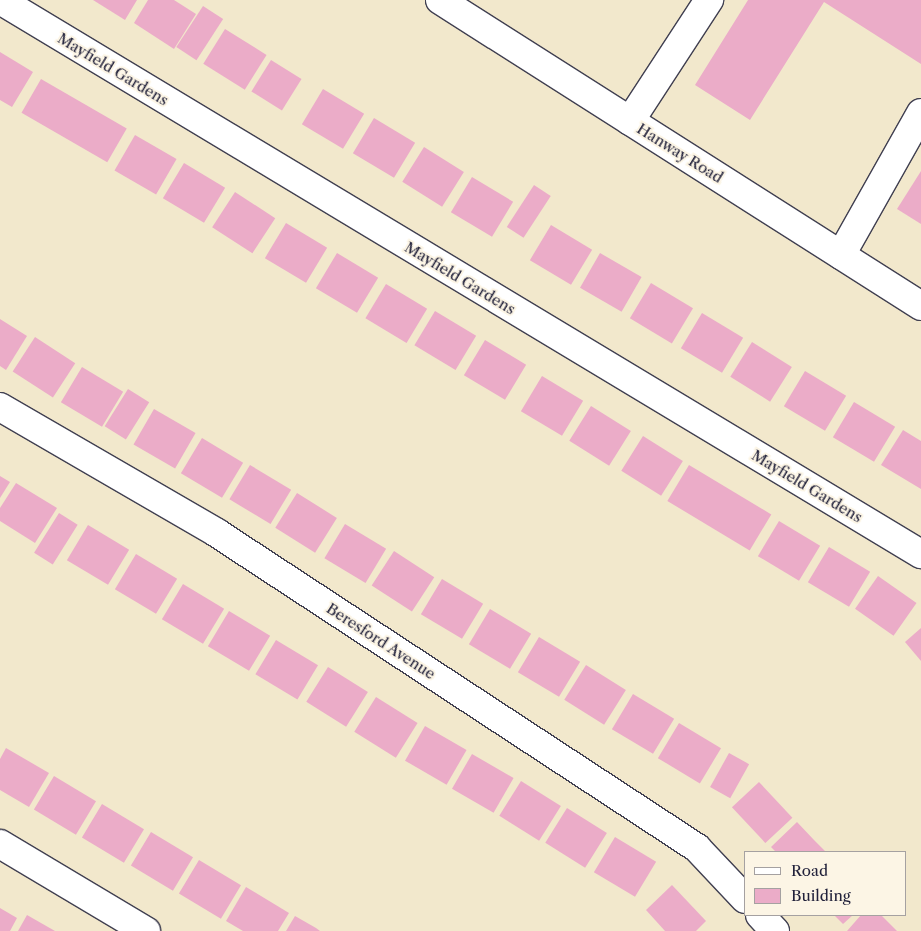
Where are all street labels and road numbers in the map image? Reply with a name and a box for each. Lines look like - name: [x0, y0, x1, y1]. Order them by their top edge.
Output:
- street label: Mayfield Gardens: [54, 29, 172, 109]
- street label: Hanway Road: [633, 119, 727, 187]
- street label: Mayfield Gardens: [401, 238, 519, 318]
- street label: Mayfield Gardens: [748, 446, 866, 526]
- street label: Beresford Avenue: [323, 599, 439, 683]

